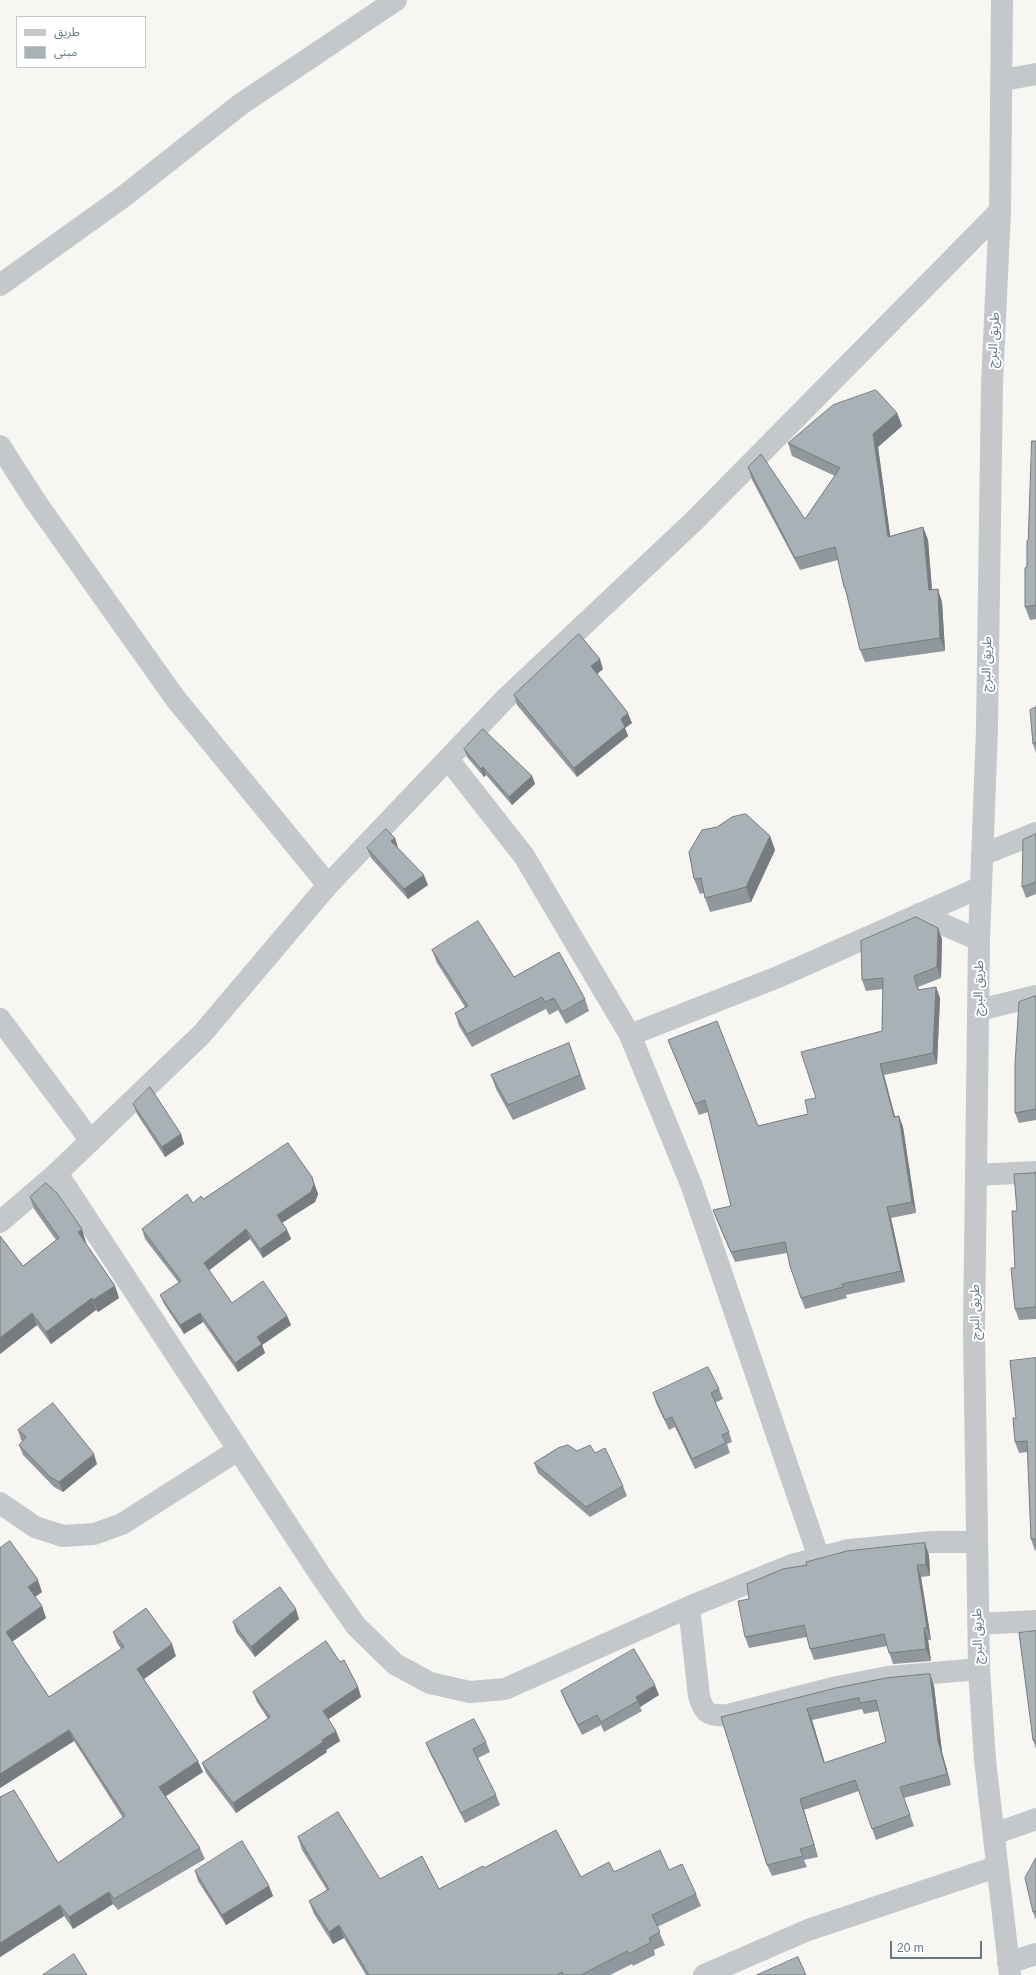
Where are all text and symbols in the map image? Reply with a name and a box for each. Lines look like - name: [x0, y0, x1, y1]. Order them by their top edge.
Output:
- legend: [16, 16, 146, 68]
- text: طريق: [54, 25, 80, 39]
- text: مبنى: [54, 45, 77, 59]
- street label: طريق البرج: [985, 312, 1003, 368]
- street label: طريق البرج: [979, 636, 995, 692]
- street label: طريق البرج: [971, 960, 987, 1016]
- street label: طريق البرج: [967, 1284, 983, 1340]
- street label: طريق البرج: [970, 1608, 986, 1664]
- scale bar: [892, 1933, 984, 1959]
- text: 20 m: [897, 1941, 924, 1955]

